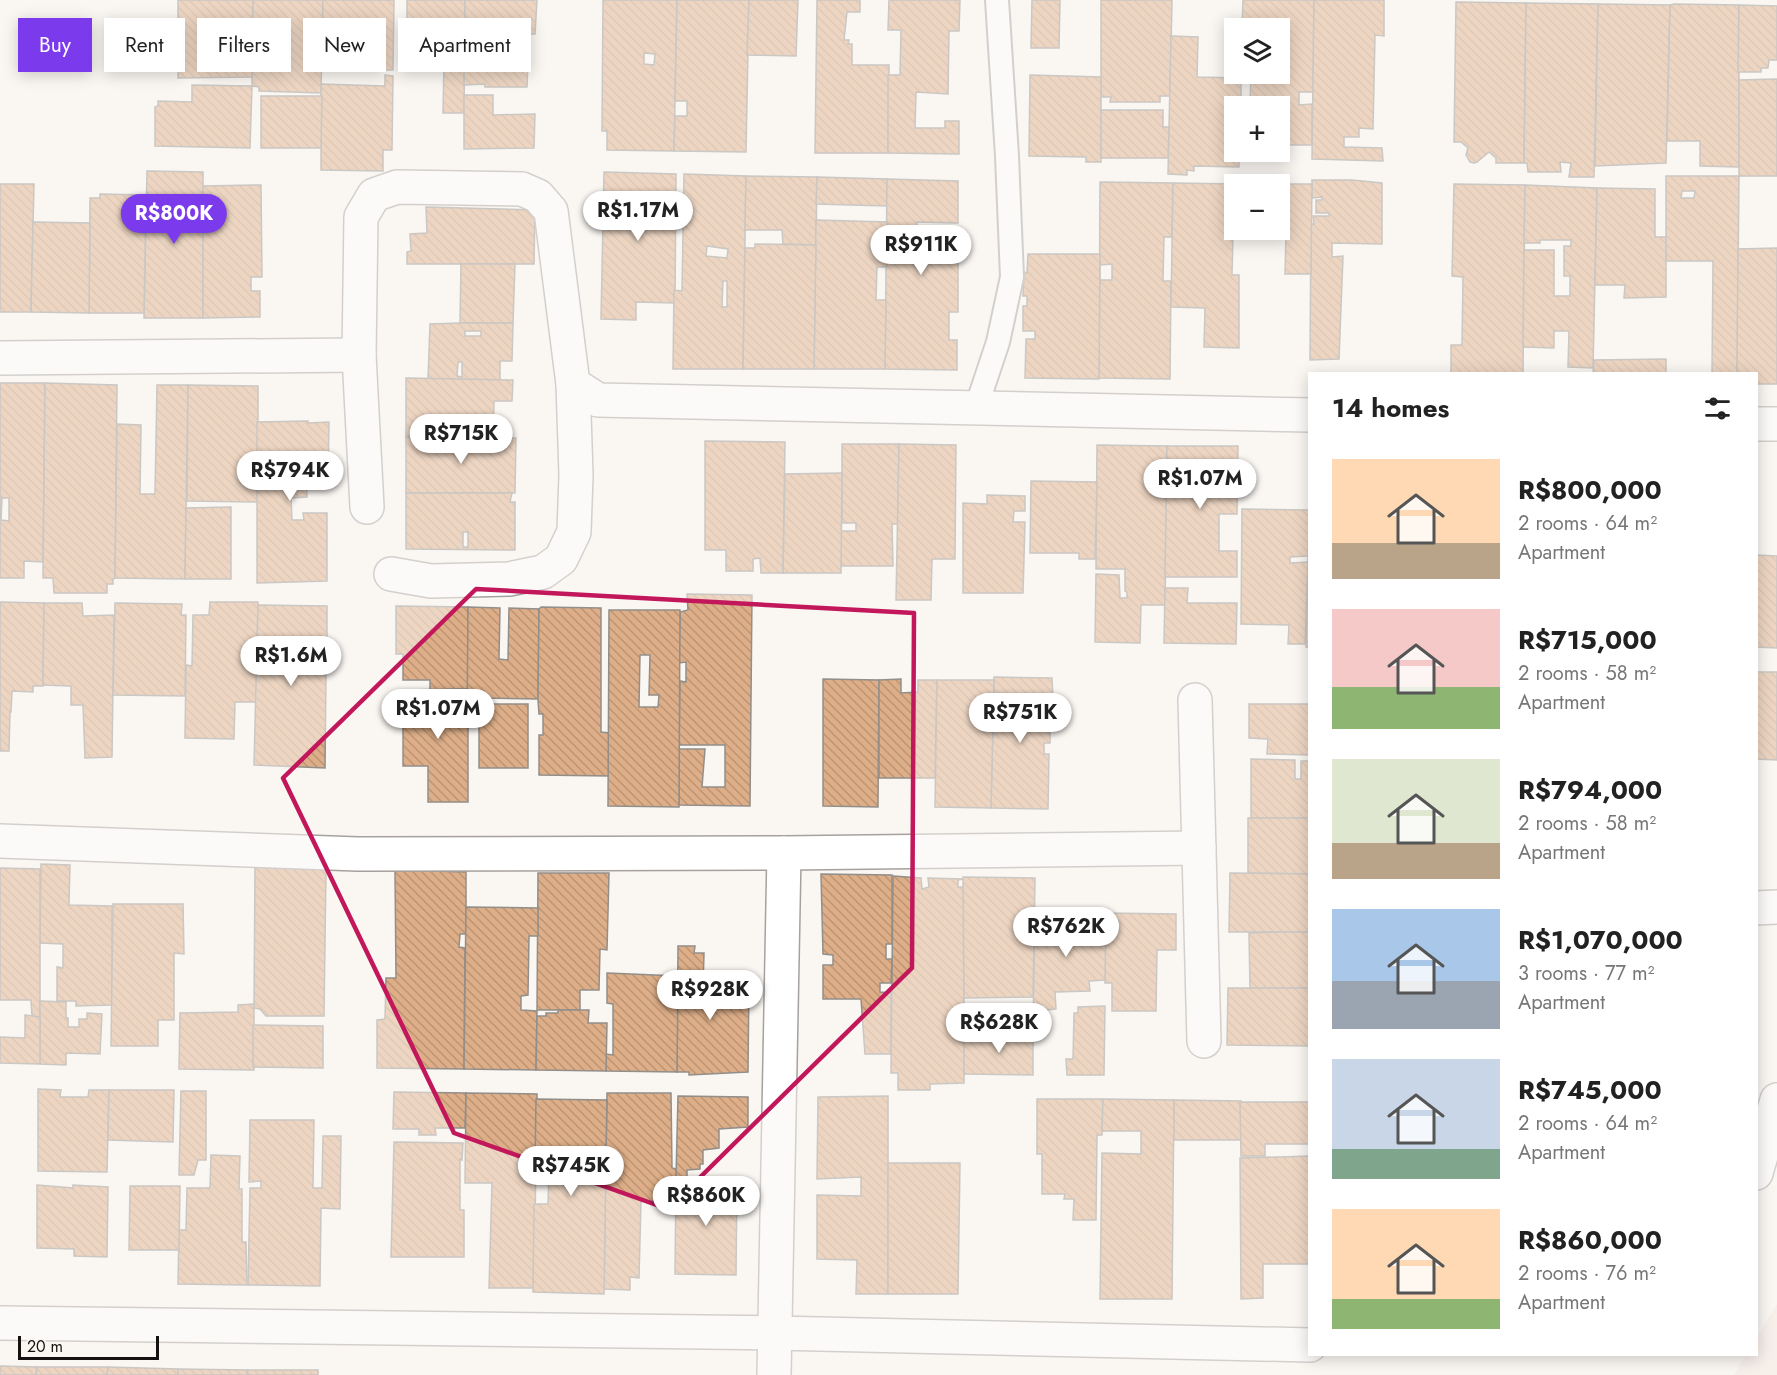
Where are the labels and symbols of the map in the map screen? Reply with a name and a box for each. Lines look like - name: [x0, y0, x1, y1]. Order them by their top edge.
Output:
- pin: R$1.17M: [583, 191, 693, 242]
- pin: R$800K: [125, 194, 223, 245]
- pin: R$911K: [872, 225, 970, 276]
- pin: R$715K: [412, 414, 510, 465]
- pin: R$794K: [241, 451, 339, 502]
- pin: R$1.07M: [1145, 459, 1255, 510]
- pin: R$1.6M: [242, 636, 340, 687]
- pin: R$1.07M: [383, 689, 493, 740]
- pin: R$751K: [971, 693, 1069, 744]
- pin: R$762K: [1017, 907, 1115, 958]
- pin: R$928K: [661, 970, 759, 1021]
- pin: R$628K: [950, 1003, 1048, 1054]
- pin: R$745K: [522, 1146, 620, 1197]
- pin: R$860K: [657, 1176, 755, 1227]
- scale bar: [18, 1333, 159, 1360]

